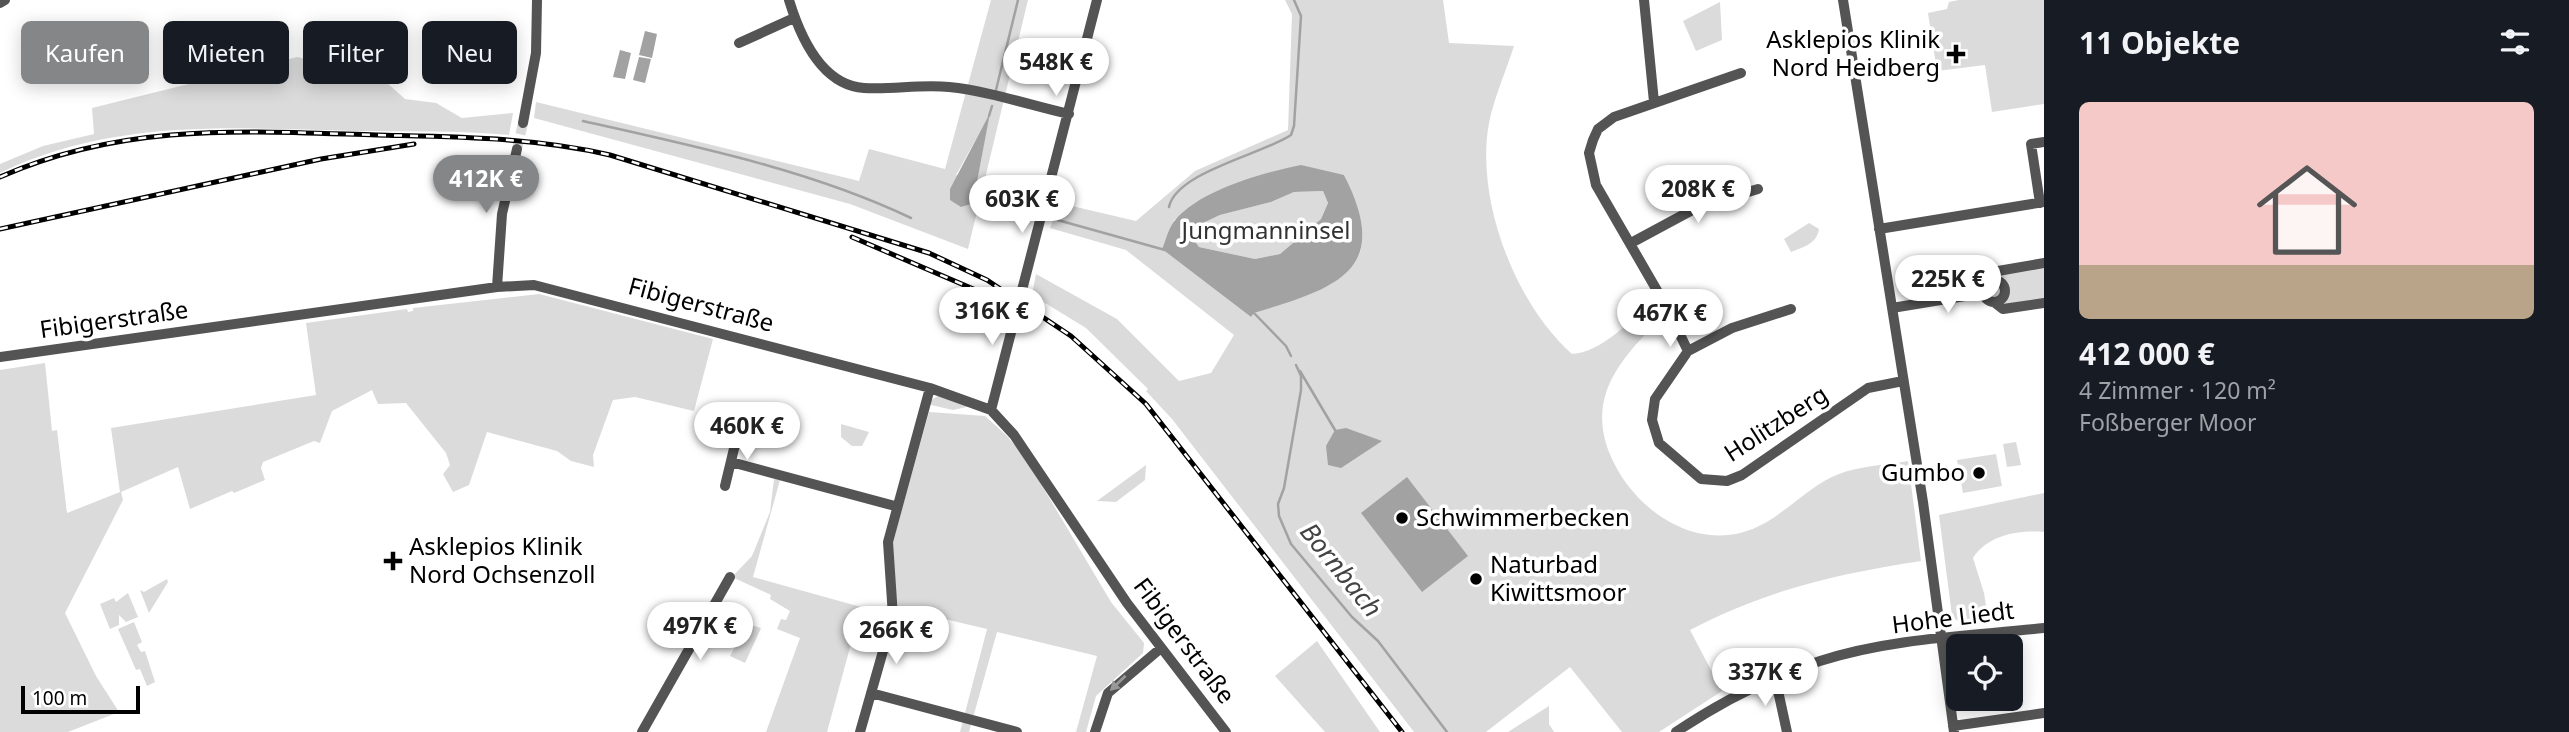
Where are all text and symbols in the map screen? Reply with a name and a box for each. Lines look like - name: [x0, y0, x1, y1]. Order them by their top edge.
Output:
- chip: Kaufen: [21, 21, 149, 84]
- chip: Mieten: [163, 21, 289, 84]
- chip: Filter: [303, 21, 408, 84]
- chip: Neu: [422, 21, 517, 84]
- place label: Asklepios Klinik Nord Heidberg: [1766, 22, 1940, 83]
- text: 11 Objekte: [2079, 22, 2240, 63]
- icon: filters: [2496, 23, 2534, 61]
- pin: 548K €: [999, 38, 1113, 98]
- marker: Asklepios Klinik Nord Heidberg: [1946, 44, 1966, 64]
- text: 548K €: [1019, 45, 1093, 77]
- icon: home: [2244, 147, 2370, 273]
- pin: 412K €: [429, 156, 543, 215]
- text: 412K €: [449, 162, 523, 194]
- pin: 208K €: [1641, 166, 1755, 225]
- text: 208K €: [1661, 172, 1735, 204]
- pin: 603K €: [965, 176, 1079, 235]
- text: 603K €: [985, 182, 1059, 214]
- park label: Jungmanninsel: [1180, 213, 1350, 246]
- pin: 225K €: [1891, 256, 2005, 315]
- text: 225K €: [1911, 262, 1985, 294]
- street label: Fibigerstraße: [625, 268, 778, 339]
- pin: 316K €: [935, 288, 1049, 347]
- pin: 467K €: [1613, 290, 1727, 349]
- street label: Fibigerstraße: [37, 292, 190, 345]
- text: 316K €: [955, 294, 1029, 326]
- text: 467K €: [1633, 296, 1707, 328]
- text: 412 000 €: [2079, 333, 2215, 374]
- text: 4 Zimmer · 120 m²: [2079, 374, 2276, 406]
- street label: Holitzberg: [1717, 377, 1833, 469]
- pin: 460K €: [690, 402, 804, 462]
- text: Foßberger Moor: [2079, 406, 2257, 438]
- text: 460K €: [710, 409, 784, 441]
- place label: Gumbo: [1881, 455, 1965, 488]
- marker: Gumbo: [1971, 465, 1987, 481]
- place label: Schwimmerbecken: [1416, 500, 1630, 533]
- marker: Schwimmerbecken: [1394, 510, 1410, 526]
- water label: Bornbach: [1292, 514, 1391, 624]
- place label: Asklepios Klinik Nord Ochsenzoll: [409, 529, 595, 590]
- place label: Naturbad Kiwittsmoor: [1490, 547, 1626, 608]
- marker: Asklepios Klinik Nord Ochsenzoll: [383, 551, 403, 571]
- street label: Fibigerstraße: [1127, 570, 1243, 710]
- marker: Naturbad Kiwittsmoor: [1468, 571, 1484, 587]
- street label: Hohe Liedt: [1890, 593, 2016, 640]
- pin: 497K €: [643, 602, 757, 662]
- pin: 266K €: [839, 606, 953, 666]
- text: 497K €: [663, 609, 737, 641]
- text: 266K €: [859, 613, 933, 645]
- map controls: [1946, 634, 2023, 711]
- button: locate: [1946, 634, 2023, 711]
- pin: 337K €: [1708, 648, 1822, 708]
- text: 337K €: [1728, 655, 1802, 687]
- one-way arrow: [1110, 675, 1127, 692]
- scale bar: [21, 683, 140, 715]
- text: 100 m: [32, 685, 87, 711]

